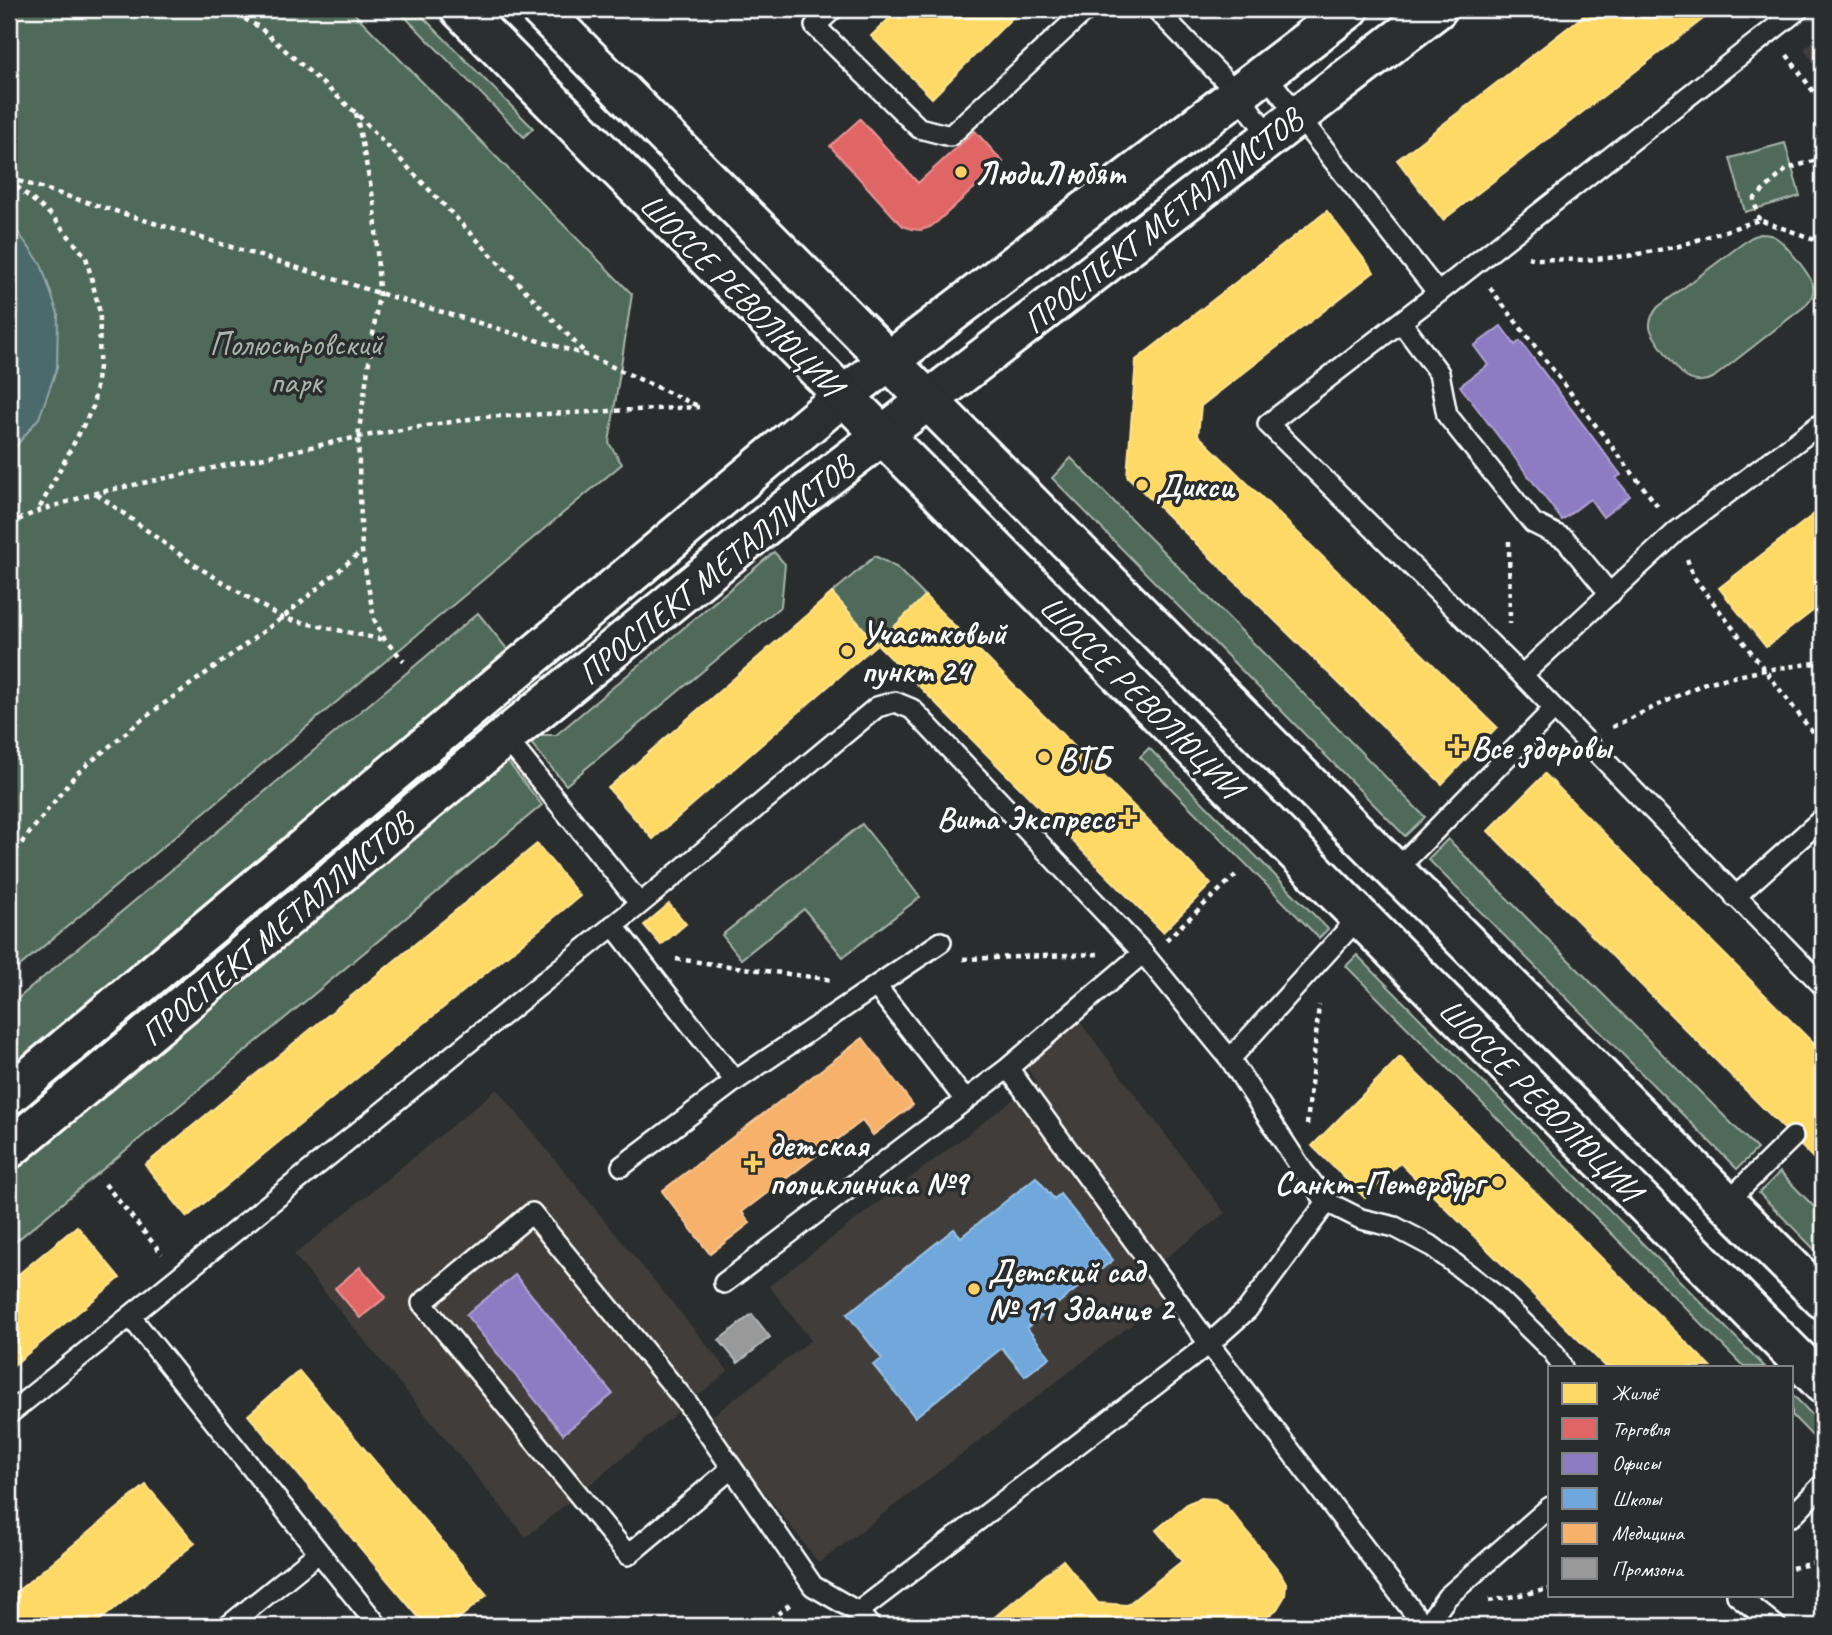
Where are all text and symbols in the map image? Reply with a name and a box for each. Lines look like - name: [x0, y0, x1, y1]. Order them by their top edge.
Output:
- street label: ПРОСПЕКТ МЕТАЛЛИСТОВ: [1014, 97, 1312, 343]
- place label: ЛюдиЛюбят: [975, 152, 1127, 194]
- marker: ЛюдиЛюбят: [953, 164, 969, 180]
- street label: ШОССЕ РЕВОЛЮЦИИ: [631, 184, 856, 409]
- park label: Полюстровский парк: [209, 323, 385, 403]
- street label: ПРОСПЕКТ МЕТАЛЛИСТОВ: [569, 444, 864, 694]
- place label: Дикси: [1156, 465, 1236, 507]
- marker: Дикси: [1134, 477, 1150, 493]
- street label: ШОССЕ РЕВОЛЮЦИИ: [1031, 586, 1256, 811]
- place label: Участковый пункт 24: [861, 612, 1008, 692]
- marker: Участковый пункт 24: [839, 643, 855, 659]
- place label: Все здоровы: [1471, 726, 1614, 769]
- place label: ВТБ: [1058, 737, 1114, 779]
- marker: Все здоровы: [1449, 738, 1465, 754]
- marker: ВТБ: [1036, 749, 1052, 765]
- place label: Вита Экспресс: [937, 797, 1116, 839]
- street label: ПРОСПЕКТ МЕТАЛЛИСТОВ: [132, 801, 423, 1055]
- marker: Вита Экспресс: [1120, 809, 1136, 825]
- street label: ШОССЕ РЕВОЛЮЦИИ: [1430, 989, 1655, 1214]
- place label: детская поликлиника №9: [769, 1124, 971, 1204]
- marker: детская поликлиника №9: [743, 1153, 763, 1173]
- place label: Санкт-Петербург: [1275, 1162, 1488, 1204]
- marker: Санкт-Петербург: [1490, 1174, 1506, 1190]
- place label: Детский сад № 11 Здание 2: [988, 1250, 1176, 1330]
- marker: Детский сад № 11 Здание 2: [966, 1281, 982, 1297]
- legend: [1548, 1366, 1794, 1596]
- text: Жильё: [1612, 1380, 1661, 1406]
- text: Торговля: [1612, 1416, 1671, 1442]
- text: Офисы: [1612, 1450, 1662, 1476]
- text: Школы: [1612, 1486, 1663, 1512]
- text: Медицина: [1612, 1520, 1685, 1546]
- text: Промзона: [1612, 1556, 1685, 1582]

